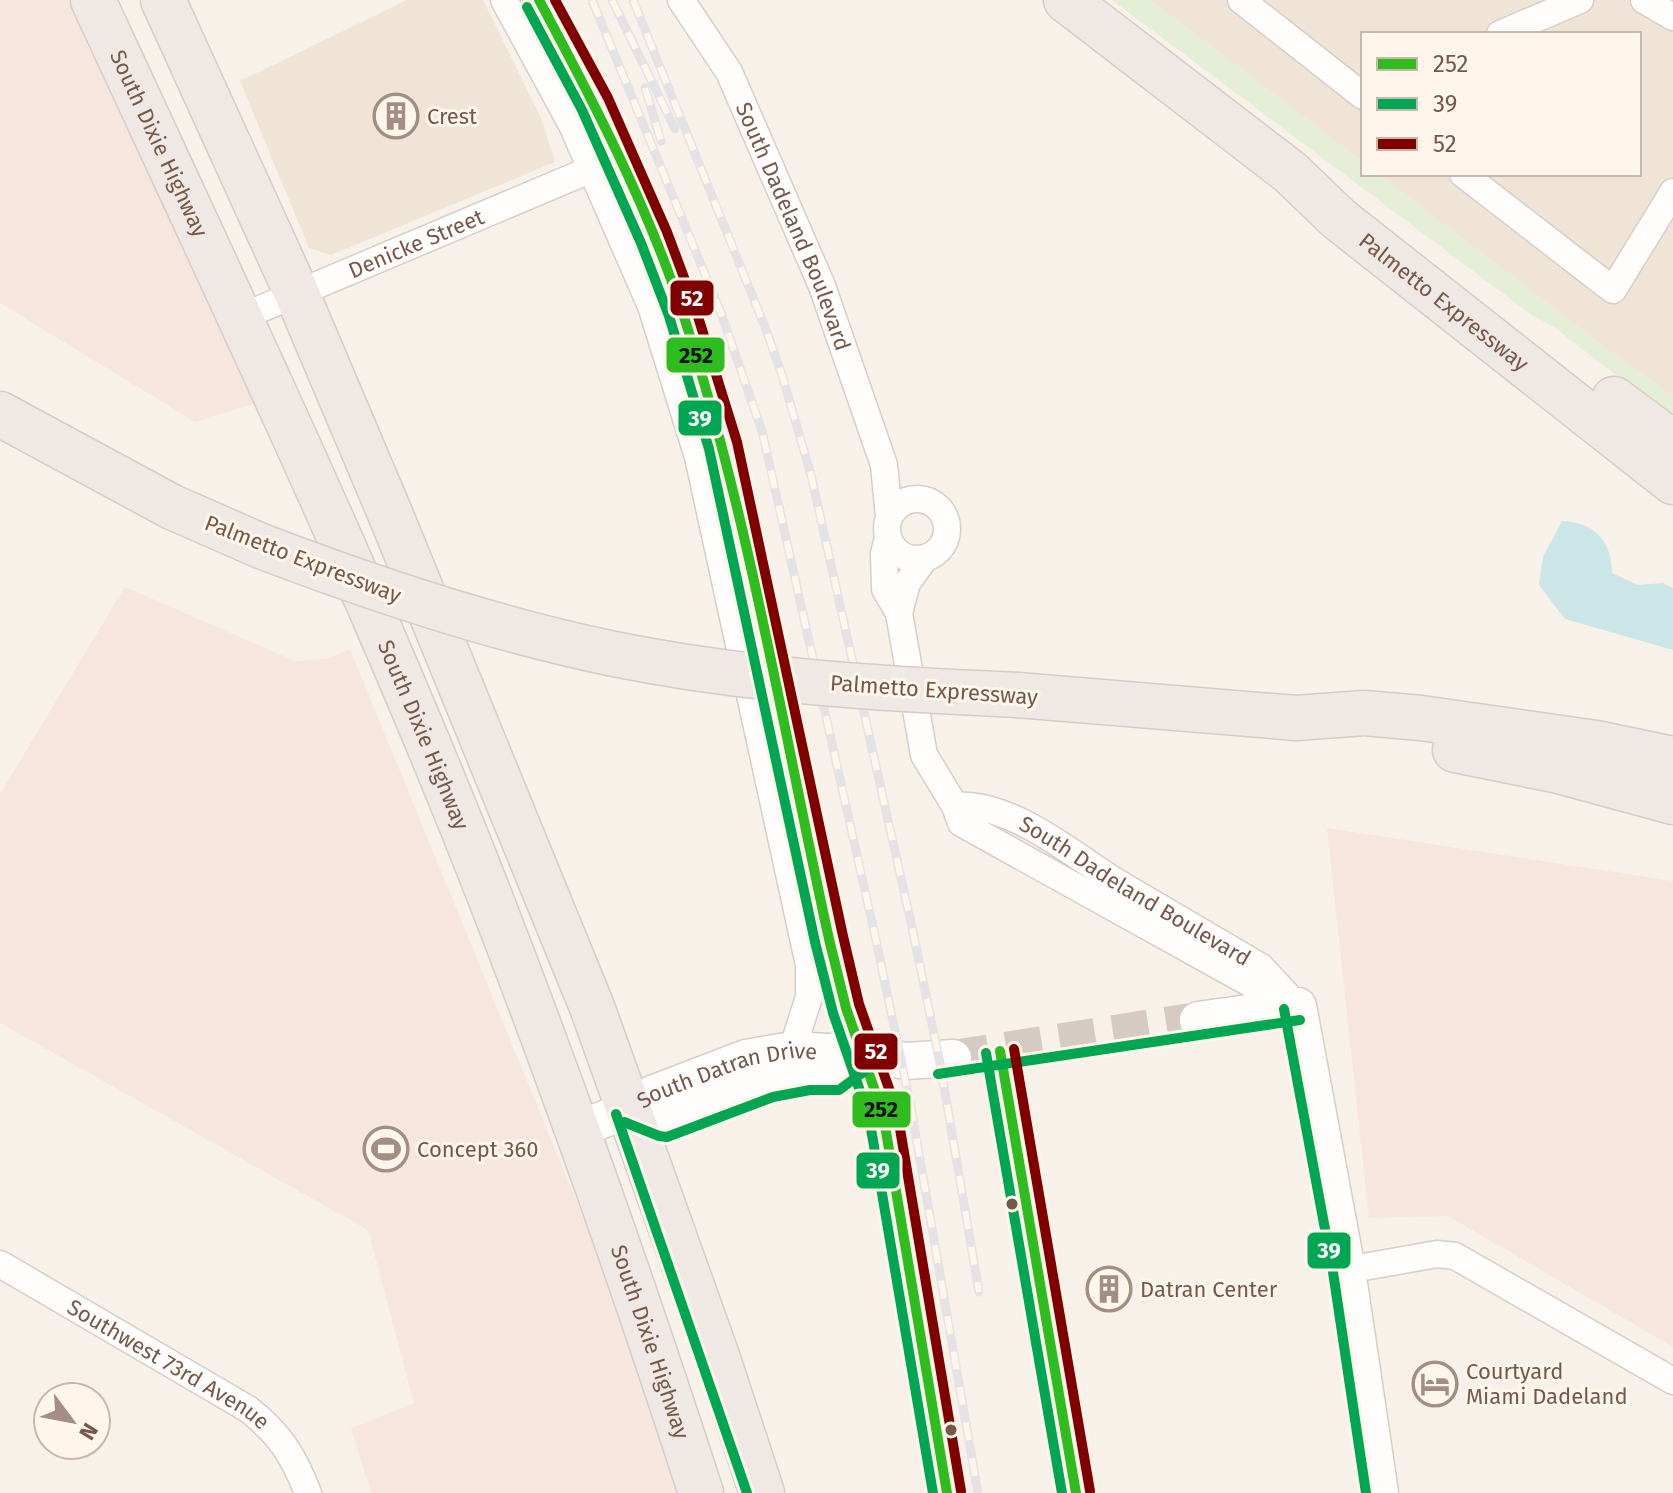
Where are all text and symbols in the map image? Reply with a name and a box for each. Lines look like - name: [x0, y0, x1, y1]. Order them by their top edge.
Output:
- legend: [1361, 32, 1641, 176]
- street label: South Dixie Highway: [104, 46, 214, 241]
- text: 252: [1433, 50, 1469, 78]
- text: 39: [1433, 90, 1457, 118]
- building icon: Crest: [372, 92, 420, 140]
- street label: South Dadeland Boulevard: [730, 98, 857, 354]
- place label: Crest: [427, 103, 477, 130]
- text: 52: [1433, 130, 1457, 158]
- street label: Denicke Street: [344, 203, 488, 284]
- street label: Palmetto Expressway: [1354, 227, 1534, 377]
- line badge: 52: [669, 279, 715, 317]
- text: 52: [681, 285, 703, 312]
- line badge: 252: [665, 336, 726, 374]
- text: 252: [679, 342, 713, 369]
- line badge: 39: [677, 399, 723, 437]
- text: 39: [687, 405, 712, 432]
- street label: Palmetto Expressway: [201, 509, 405, 609]
- street label: South Dixie Highway: [372, 636, 475, 834]
- street label: Palmetto Expressway: [829, 669, 1039, 711]
- street label: South Dadeland Boulevard: [1015, 810, 1256, 972]
- line badge: 52: [853, 1032, 899, 1071]
- street label: South Datran Drive: [631, 1036, 818, 1114]
- text: 52: [865, 1038, 887, 1065]
- line badge: 252: [851, 1090, 912, 1129]
- text: 252: [864, 1096, 898, 1123]
- sports icon: Concept 360: [362, 1125, 410, 1173]
- place label: Concept 360: [417, 1136, 539, 1163]
- line badge: 39: [855, 1151, 901, 1190]
- text: 39: [865, 1157, 890, 1184]
- unlabelled marker: [1004, 1196, 1020, 1212]
- line badge: 39: [1306, 1231, 1352, 1270]
- text: 39: [1316, 1237, 1341, 1264]
- street label: South Dixie Highway: [605, 1241, 696, 1442]
- building icon: Datran Center: [1085, 1265, 1133, 1313]
- place label: Datran Center: [1140, 1276, 1278, 1303]
- street label: Southwest 73rd Avenue: [63, 1293, 276, 1435]
- place label: Courtyard Miami Dadeland: [1466, 1358, 1628, 1410]
- hotel icon: Courtyard Miami Dadeland: [1411, 1360, 1459, 1408]
- north arrow: [32, 1381, 112, 1461]
- text: N: [73, 1418, 104, 1445]
- unlabelled marker: [943, 1422, 959, 1438]

